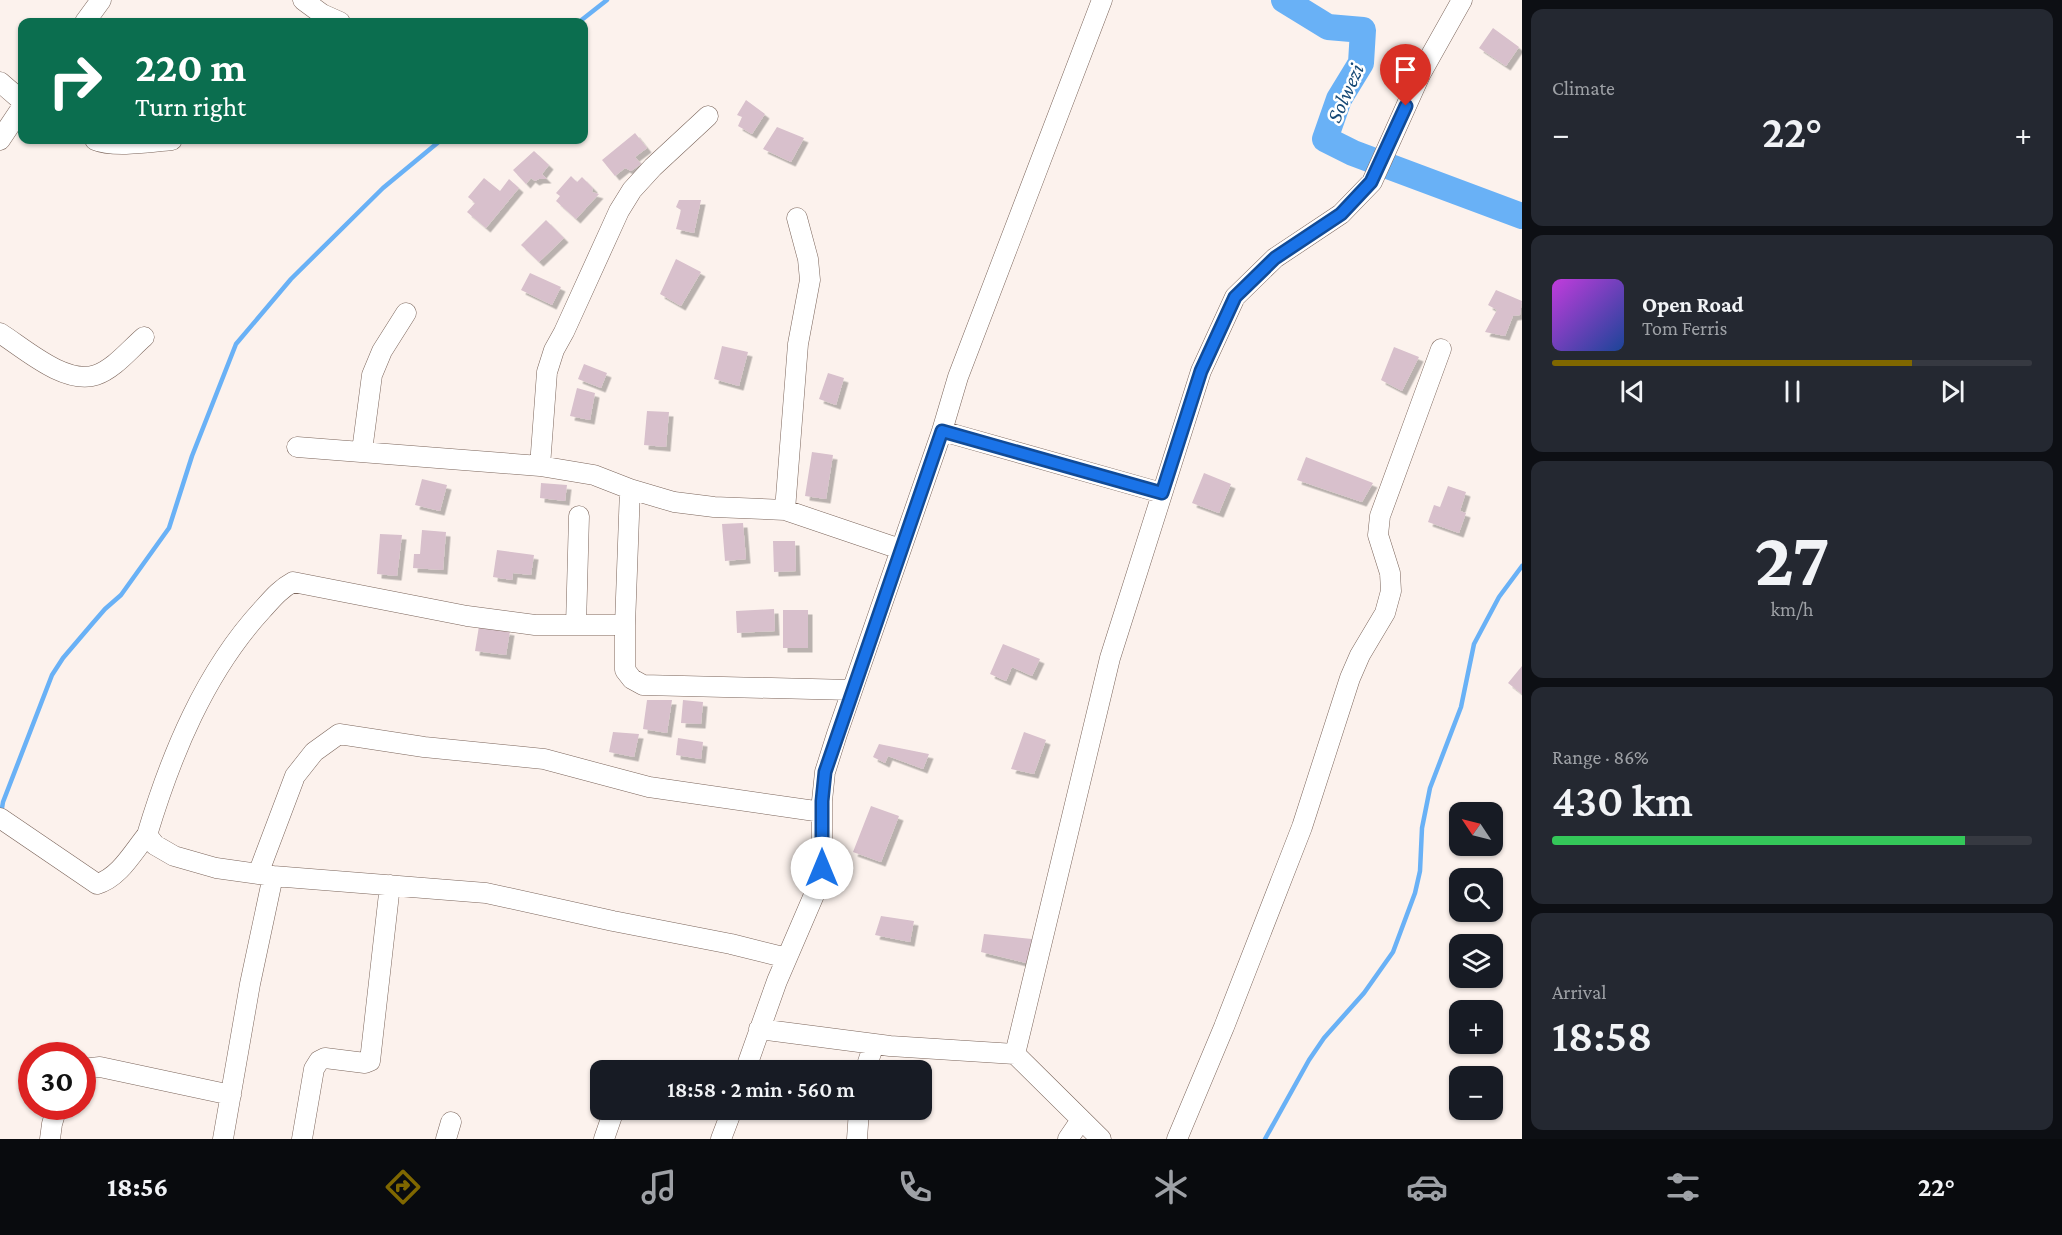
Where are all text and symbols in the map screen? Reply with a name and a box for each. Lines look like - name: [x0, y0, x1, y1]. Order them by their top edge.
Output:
- icon: right: [36, 42, 114, 120]
- text: 220 m: [135, 43, 246, 90]
- pin: [1380, 44, 1431, 106]
- icon: arrive: [1389, 53, 1422, 86]
- water label: Solwezi: [1321, 60, 1369, 126]
- text: Climate: [1552, 77, 1615, 99]
- text: Turn right: [135, 92, 246, 122]
- text: 22°: [1762, 107, 1822, 157]
- text: −: [1552, 115, 1569, 152]
- text: +: [2015, 115, 2032, 152]
- text: Open Road: [1642, 292, 1744, 317]
- text: Tom Ferris: [1642, 317, 1727, 339]
- icon: previous: [1616, 375, 1649, 408]
- icon: pause: [1776, 375, 1809, 408]
- icon: next: [1936, 375, 1969, 408]
- text: 27: [1754, 515, 1830, 602]
- text: km/h: [1770, 598, 1814, 620]
- text: Range · 86%: [1552, 746, 1649, 768]
- text: 430 km: [1552, 776, 1693, 826]
- north arrow: [1449, 802, 1503, 856]
- map controls: [1449, 802, 1503, 1120]
- position arrow: [790, 836, 854, 900]
- button: search: [1449, 868, 1503, 922]
- button: layers: [1449, 934, 1503, 988]
- text: Arrival: [1552, 981, 1606, 1003]
- button: +: [1449, 1000, 1503, 1054]
- text: 18:58: [1552, 1011, 1652, 1061]
- speed limit sign: 30: [18, 1042, 96, 1120]
- button: −: [1449, 1066, 1503, 1120]
- text: 18:58 · 2 min · 560 m: [667, 1077, 855, 1102]
- icon: directions: [382, 1166, 424, 1208]
- icon: music: [638, 1166, 680, 1208]
- icon: phone: [894, 1166, 936, 1208]
- icon: climate: [1150, 1166, 1192, 1208]
- icon: car: [1406, 1166, 1448, 1208]
- icon: filters: [1662, 1166, 1704, 1208]
- text: 18:56: [107, 1172, 168, 1202]
- text: 22°: [1918, 1172, 1955, 1202]

